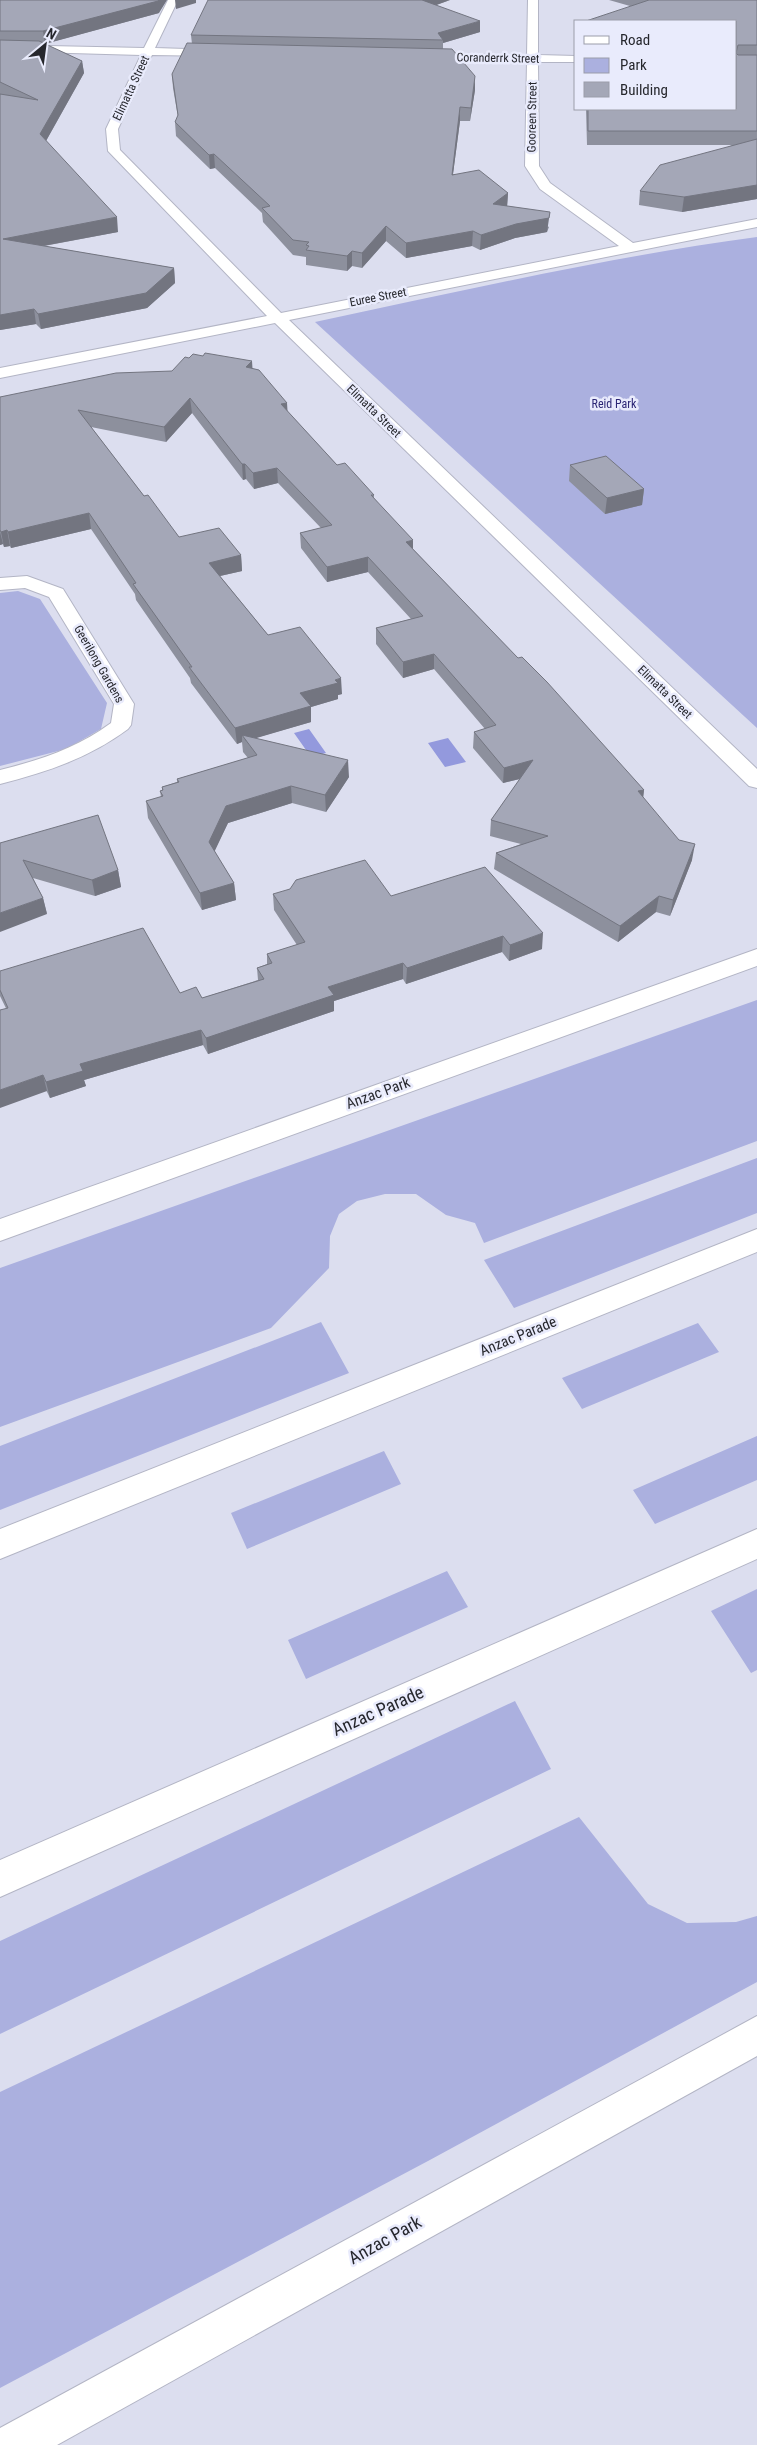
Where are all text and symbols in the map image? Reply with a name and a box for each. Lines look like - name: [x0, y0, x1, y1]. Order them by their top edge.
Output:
- north arrow: [20, 20, 70, 70]
- legend: [574, 20, 737, 110]
- text: N: [44, 25, 59, 43]
- text: Road: [620, 31, 650, 49]
- street label: Coranderrk Street: [456, 50, 540, 66]
- street label: Elimatta Street: [110, 53, 152, 123]
- text: Park: [620, 56, 647, 74]
- street label: Gooreen Street: [524, 81, 540, 152]
- text: Building: [620, 81, 668, 99]
- street label: Euree Street: [349, 285, 408, 309]
- street label: Elimatta Street: [344, 382, 404, 441]
- park label: Reid Park: [592, 397, 637, 411]
- street label: Geerilong Gardens: [71, 623, 127, 705]
- street label: Elimatta Street: [635, 663, 695, 722]
- street label: Anzac Park: [344, 1073, 413, 1113]
- street label: Anzac Parade: [477, 1312, 559, 1360]
- street label: Anzac Parade: [329, 1681, 427, 1740]
- street label: Anzac Park: [345, 2211, 425, 2268]

